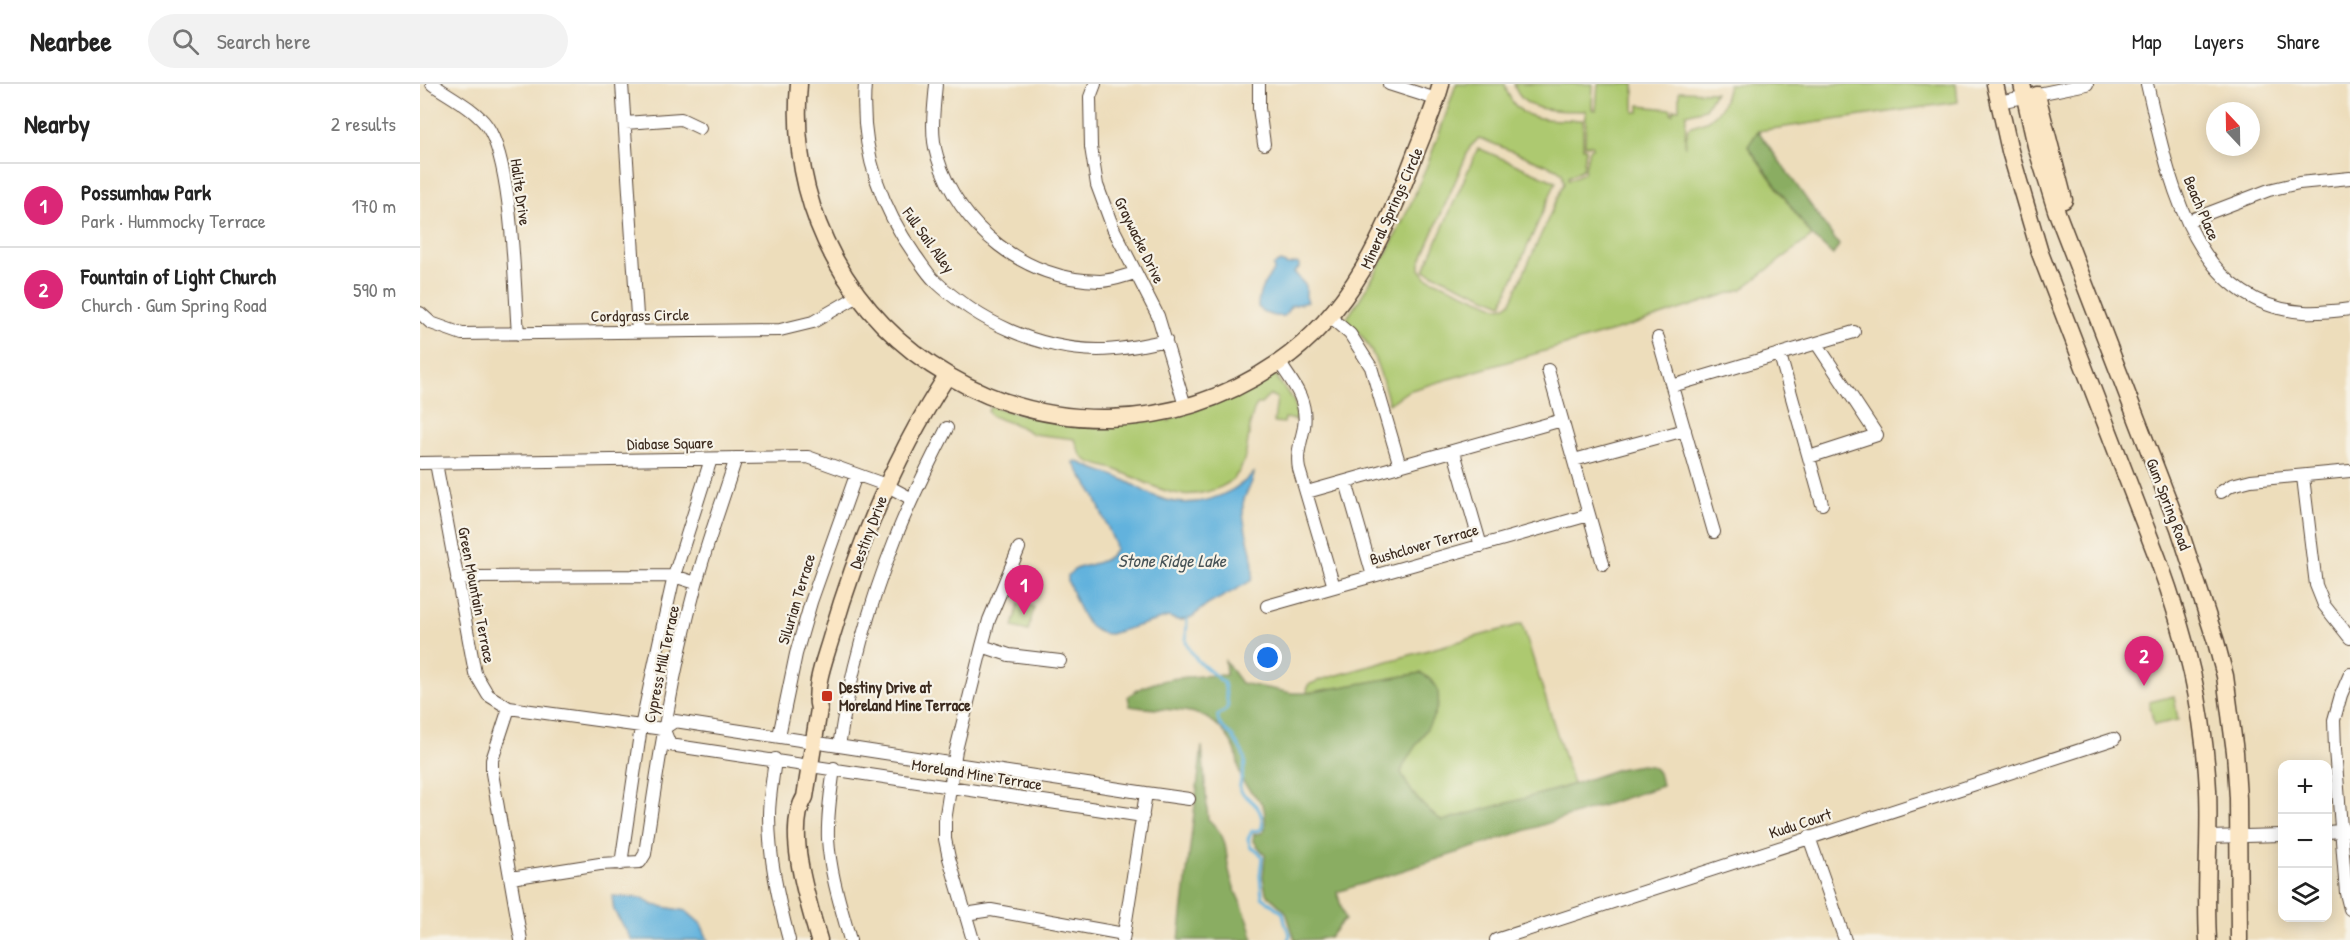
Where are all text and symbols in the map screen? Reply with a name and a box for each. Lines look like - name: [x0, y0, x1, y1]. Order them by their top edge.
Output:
- search box: [148, 14, 568, 68]
- text: Nearbee: [30, 22, 112, 60]
- icon: search: [169, 25, 202, 58]
- text: Search here: [217, 26, 311, 56]
- text: Map: [2132, 27, 2161, 56]
- text: Layers: [2194, 27, 2244, 56]
- text: Share: [2277, 27, 2320, 56]
- north arrow: [2206, 102, 2260, 156]
- text: Nearby: [24, 106, 90, 141]
- text: 2 results: [331, 110, 396, 137]
- street label: Mineral Springs Circle: [1354, 143, 1428, 272]
- street label: Halite Drive: [505, 157, 537, 227]
- street label: Beach Place: [2179, 172, 2226, 244]
- text: Possumhaw Park: [81, 177, 211, 207]
- text: 1: [40, 192, 47, 219]
- text: 170 m: [352, 192, 396, 219]
- street label: Graywacke Drive: [1110, 193, 1171, 287]
- street label: Full Sail Alley: [897, 202, 960, 277]
- text: Park · Hummocky Terrace: [81, 207, 266, 234]
- text: Fountain of Light Church: [81, 261, 276, 291]
- text: 2: [39, 276, 48, 303]
- text: 590 m: [353, 276, 396, 303]
- text: Church · Gum Spring Road: [81, 291, 266, 318]
- street label: Cordgrass Circle: [591, 303, 690, 327]
- street label: Diabase Square: [627, 431, 714, 455]
- street label: Gum Spring Road: [2141, 455, 2197, 553]
- street label: Destiny Drive: [844, 492, 892, 572]
- street label: Bushclover Terrace: [1367, 518, 1481, 570]
- street label: Green Mountain Terrace: [453, 525, 501, 666]
- water label: Stone Ridge Lake: [1118, 548, 1227, 573]
- street label: Silurian Terrace: [772, 550, 820, 647]
- pin: 1: [1004, 566, 1044, 615]
- street label: Cypress Mill Terrace: [638, 603, 684, 725]
- pin: 2: [2124, 636, 2164, 686]
- your location: [1253, 643, 1282, 672]
- place label: Destiny Drive at Moreland Mine Terrace: [839, 676, 971, 716]
- marker: Destiny Drive at Moreland Mine Terrace: [820, 689, 834, 703]
- street label: Moreland Mine Terrace: [910, 753, 1044, 795]
- map controls: [2278, 760, 2332, 922]
- button: +: [2278, 760, 2332, 814]
- street label: Kudu Court: [1766, 802, 1834, 843]
- button: −: [2278, 814, 2332, 868]
- button: layers: [2278, 868, 2332, 922]

